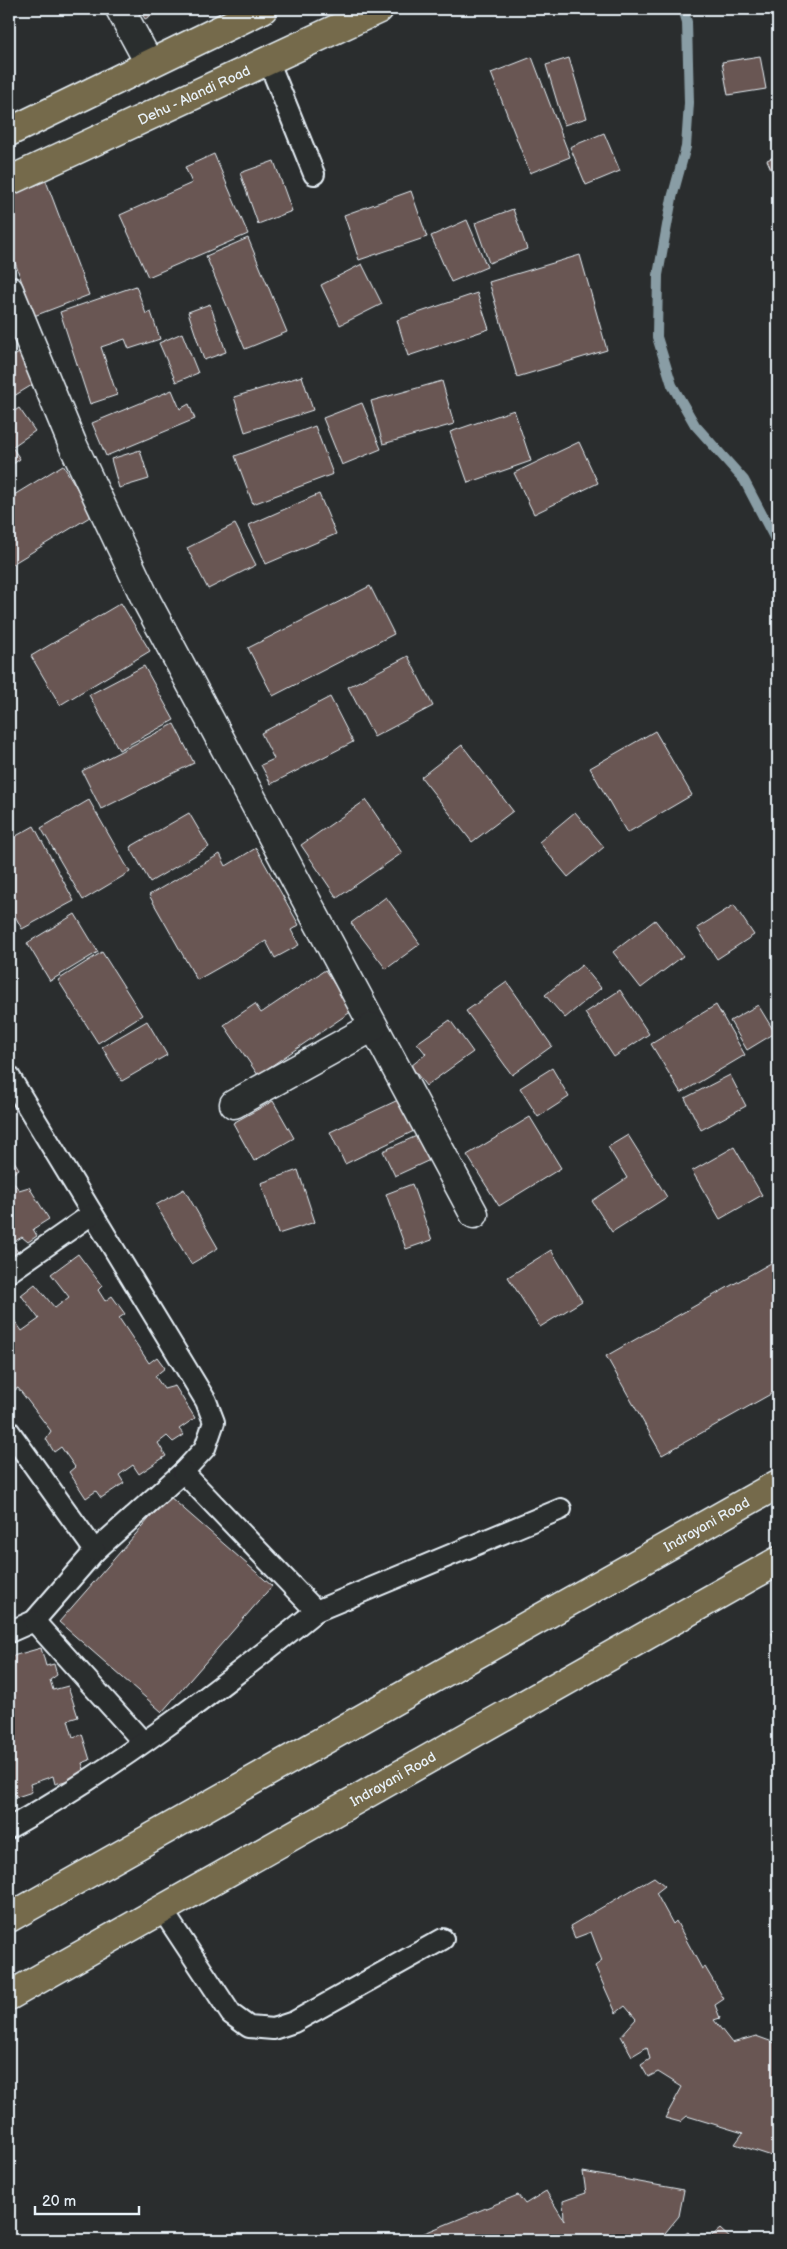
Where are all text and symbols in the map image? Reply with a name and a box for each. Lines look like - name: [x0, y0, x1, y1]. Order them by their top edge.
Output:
- street label: Dehu - Alandi Road: [135, 62, 253, 129]
- street label: Indrayani Road: [661, 1494, 753, 1556]
- street label: Indrayani Road: [347, 1748, 439, 1810]
- scale bar: [35, 2184, 139, 2216]
- text: 20 m: [42, 2192, 76, 2211]

